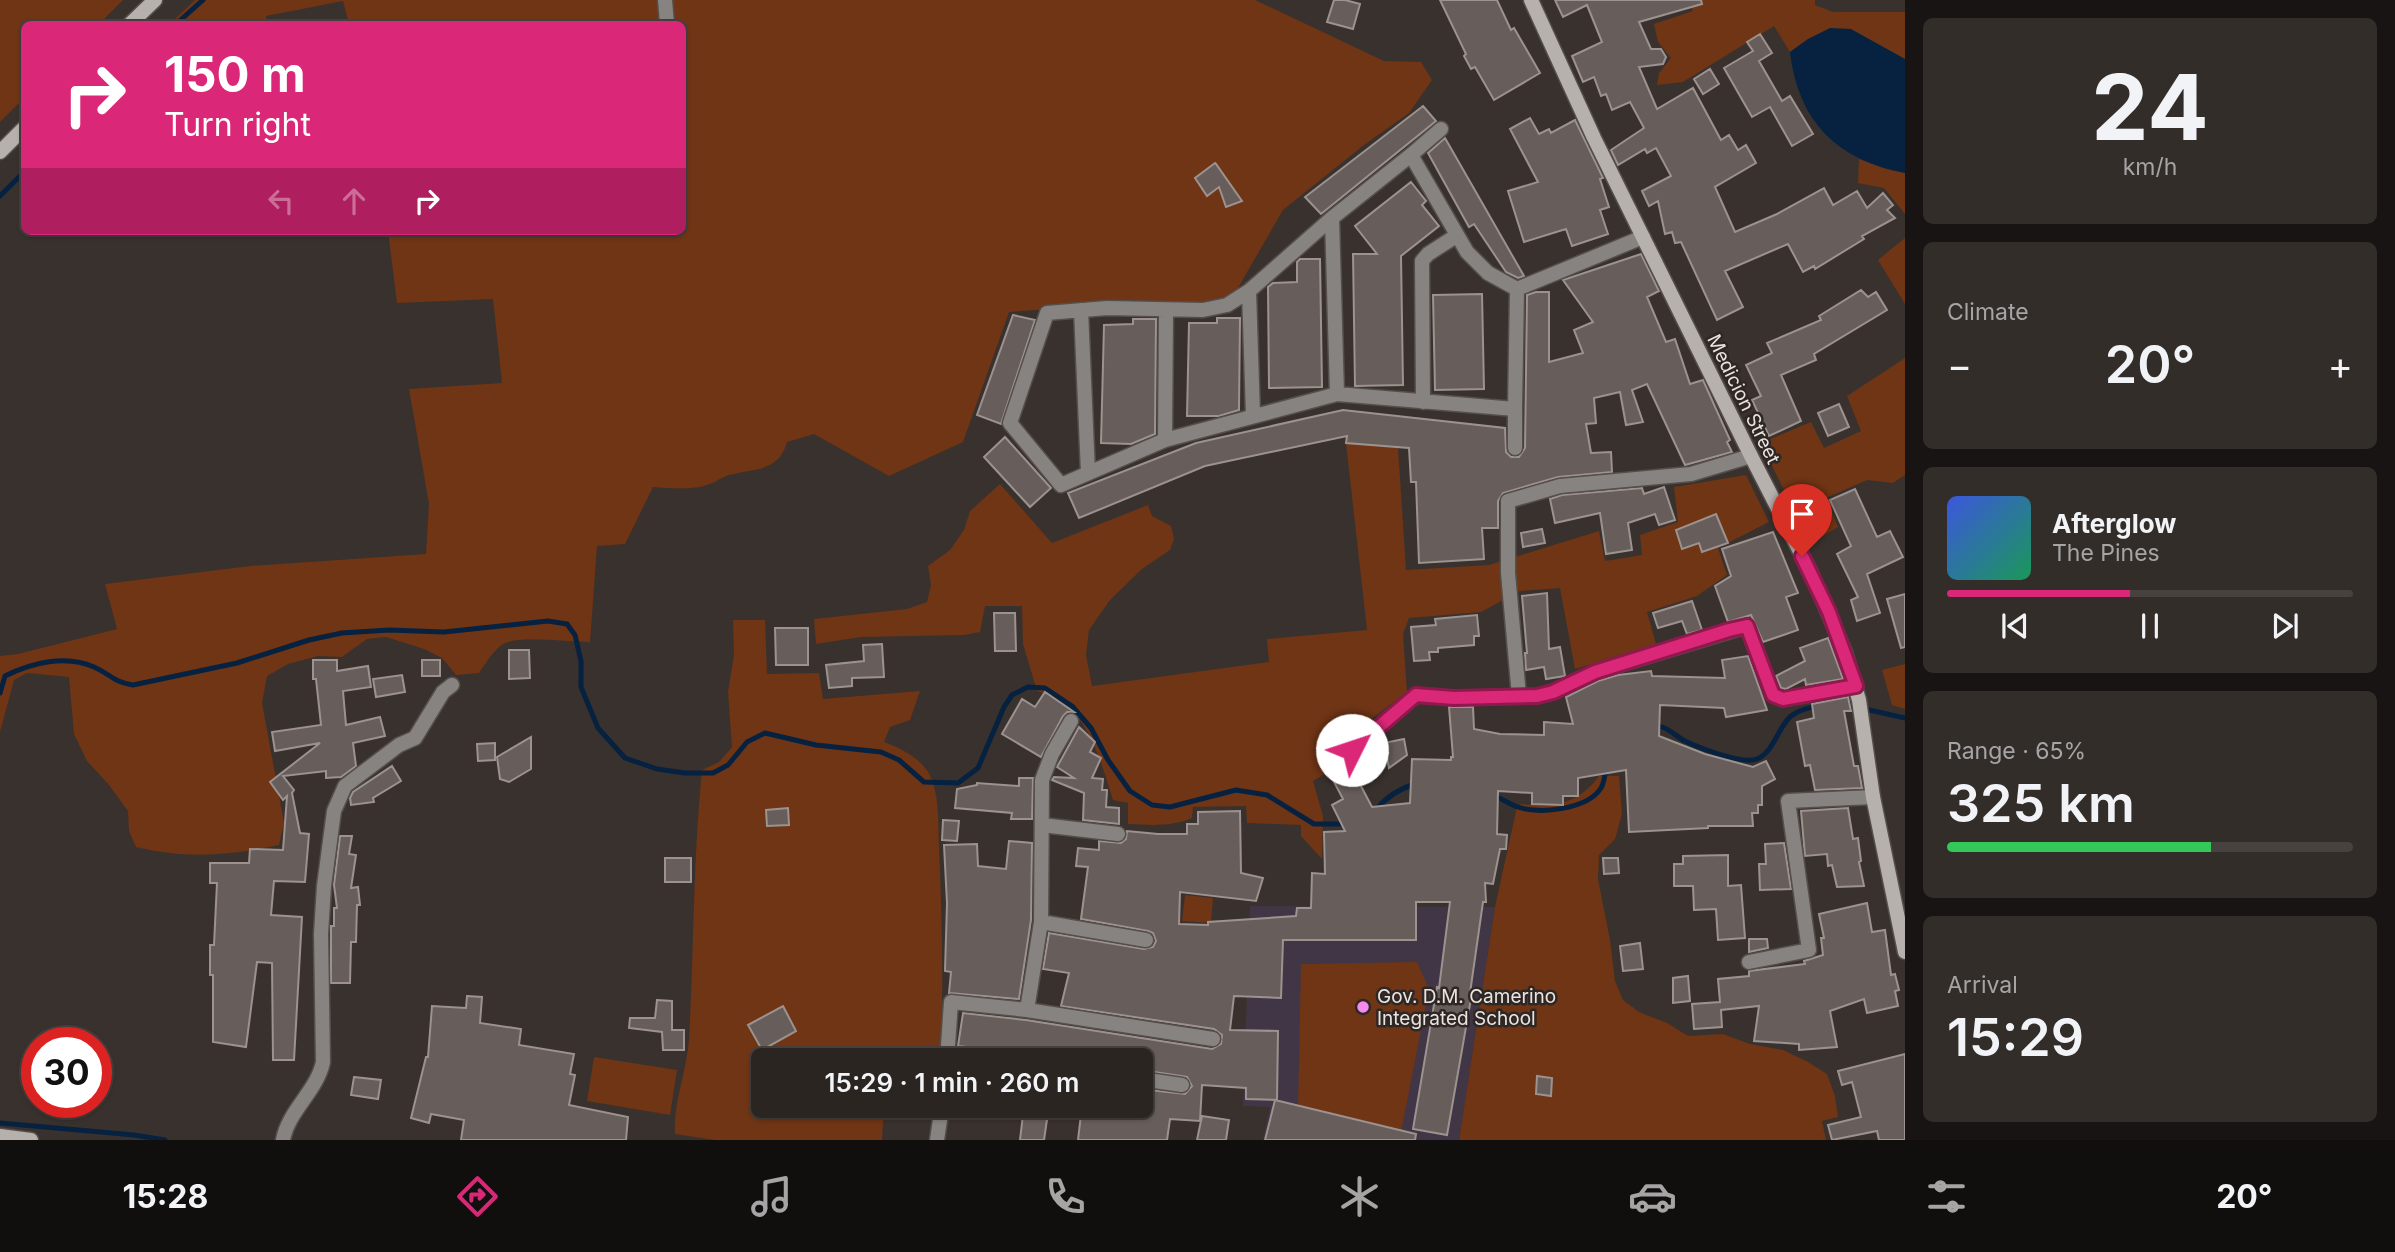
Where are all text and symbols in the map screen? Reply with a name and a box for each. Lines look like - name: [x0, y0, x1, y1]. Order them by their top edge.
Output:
- text: 150 m: [164, 45, 306, 104]
- icon: right: [49, 49, 140, 140]
- text: 24: [2091, 52, 2209, 162]
- text: Turn right: [164, 105, 311, 144]
- text: km/h: [2123, 153, 2177, 181]
- icon: left: [262, 182, 300, 220]
- icon: ahead: [335, 182, 373, 220]
- icon: right: [408, 182, 446, 220]
- text: Climate: [1947, 298, 2029, 326]
- street label: Medicion Street: [1702, 331, 1785, 468]
- text: 20°: [2105, 333, 2195, 396]
- text: −: [1947, 342, 1972, 388]
- text: +: [2328, 342, 2353, 388]
- pin: [1772, 484, 1832, 556]
- icon: arrive: [1783, 495, 1821, 533]
- text: Afterglow: [2052, 508, 2176, 539]
- text: The Pines: [2052, 539, 2160, 567]
- icon: previous: [1996, 607, 2034, 645]
- icon: pause: [2131, 607, 2169, 645]
- icon: next: [2266, 607, 2304, 645]
- position arrow: [1315, 713, 1389, 787]
- text: Range · 65%: [1947, 737, 2086, 765]
- text: 325 km: [1947, 772, 2135, 835]
- text: Arrival: [1947, 971, 2018, 999]
- place label: Gov. D.M. Camerino Integrated School: [1377, 985, 1556, 1030]
- marker: Gov. D.M. Camerino Integrated School: [1355, 999, 1371, 1015]
- text: 15:29: [1947, 1006, 2084, 1069]
- speed limit sign: 30: [21, 1027, 112, 1118]
- text: 15:29 · 1 min · 260 m: [825, 1067, 1079, 1098]
- icon: directions: [453, 1172, 502, 1221]
- icon: music: [747, 1172, 796, 1221]
- icon: phone: [1041, 1172, 1090, 1221]
- icon: climate: [1335, 1172, 1384, 1221]
- icon: car: [1628, 1172, 1677, 1221]
- icon: filters: [1922, 1172, 1971, 1221]
- text: 15:28: [122, 1177, 208, 1216]
- text: 20°: [2216, 1177, 2273, 1216]

